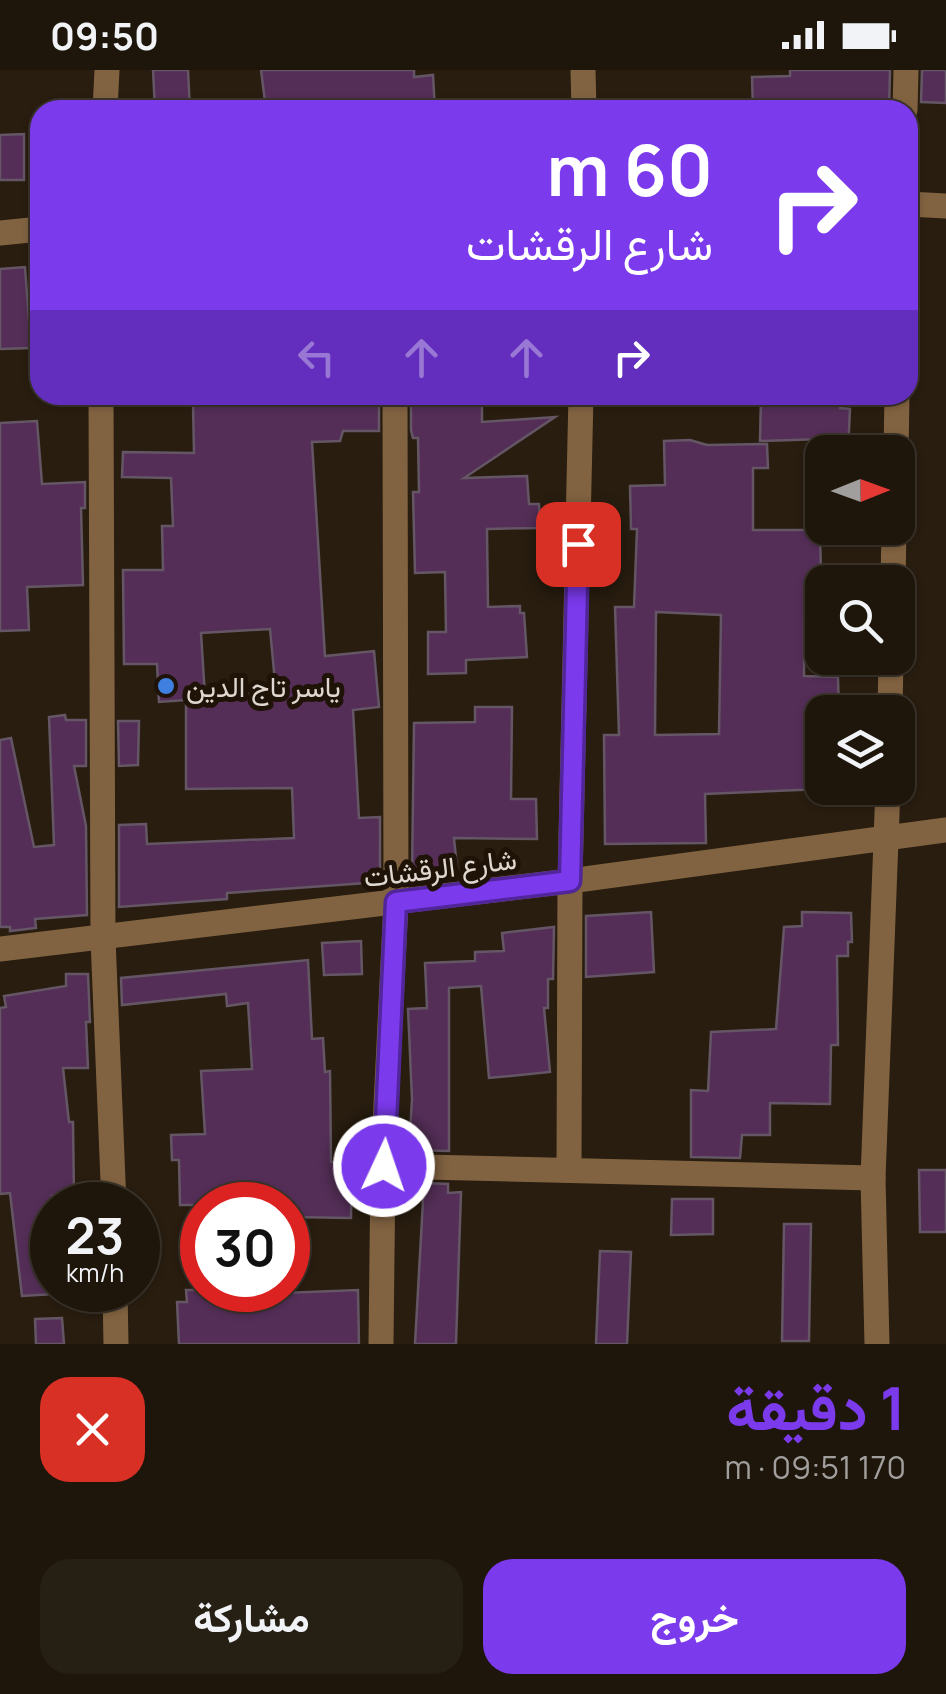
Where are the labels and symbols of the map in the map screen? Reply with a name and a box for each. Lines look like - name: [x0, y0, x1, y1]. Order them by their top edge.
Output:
- north arrow: [805, 435, 915, 545]
- pin: [536, 502, 621, 587]
- place label: ياسر تاج الدين: [186, 667, 341, 706]
- marker: ياسر تاج الدين: [155, 675, 177, 697]
- street label: شارع الرقشات: [361, 839, 519, 896]
- position arrow: [332, 1114, 436, 1218]
- speed limit sign: 30: [180, 1182, 310, 1312]

